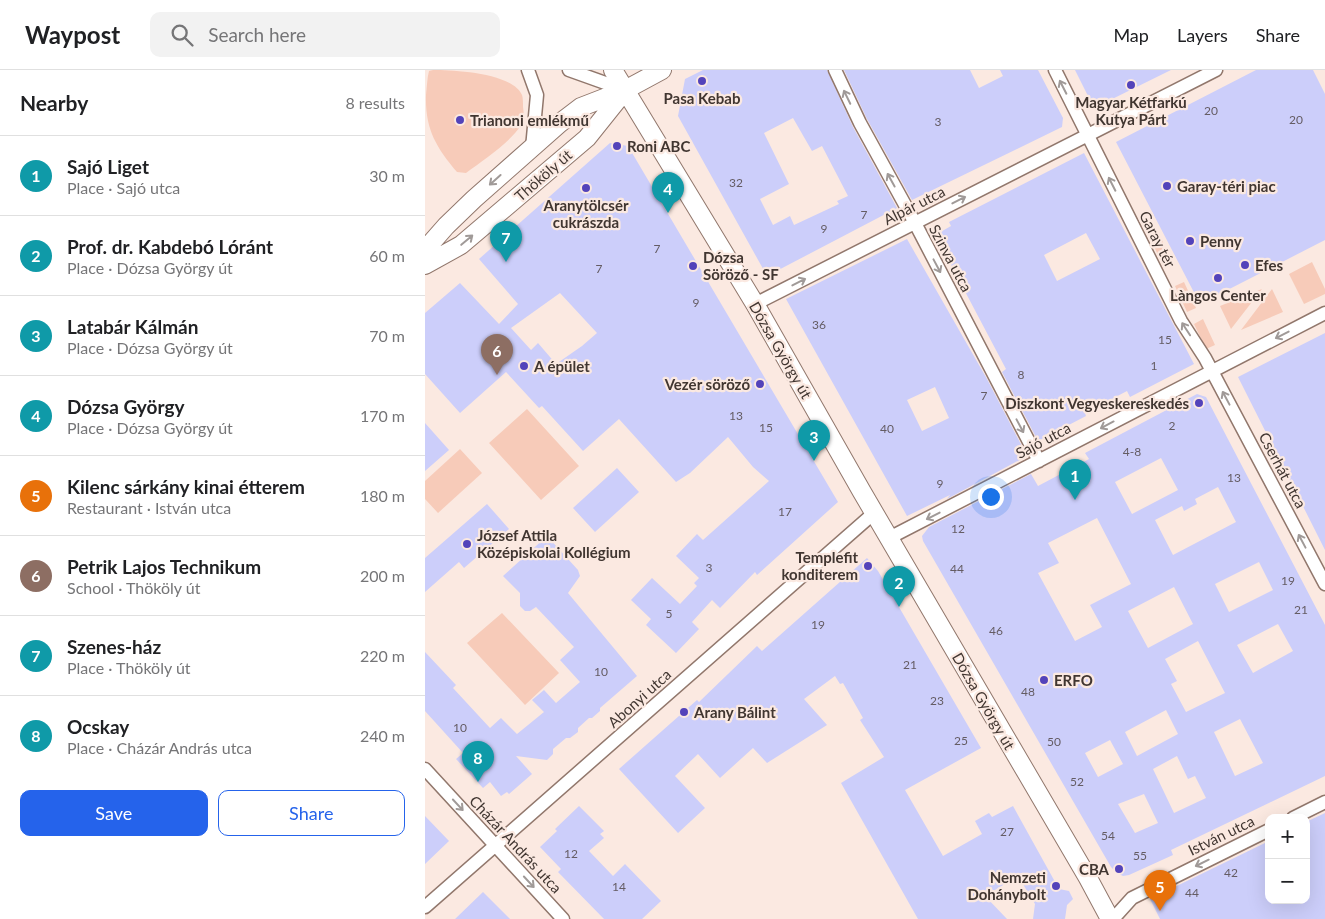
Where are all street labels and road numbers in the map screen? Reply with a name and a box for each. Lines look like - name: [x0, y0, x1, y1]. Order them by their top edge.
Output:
- street label: Thököly út: [511, 145, 576, 205]
- street label: Alpár utca: [880, 182, 948, 228]
- street label: Garay tér: [1136, 208, 1180, 271]
- street label: Szinva utca: [926, 221, 976, 295]
- street label: Dózsa György út: [746, 298, 816, 402]
- street label: Sajó utca: [1012, 418, 1074, 462]
- street label: Cserhát utca: [1256, 429, 1310, 511]
- street label: Dózsa György út: [949, 649, 1019, 753]
- street label: Abonyi utca: [604, 665, 674, 731]
- street label: Cházár András utca: [466, 791, 566, 897]
- street label: István utca: [1185, 811, 1257, 859]

